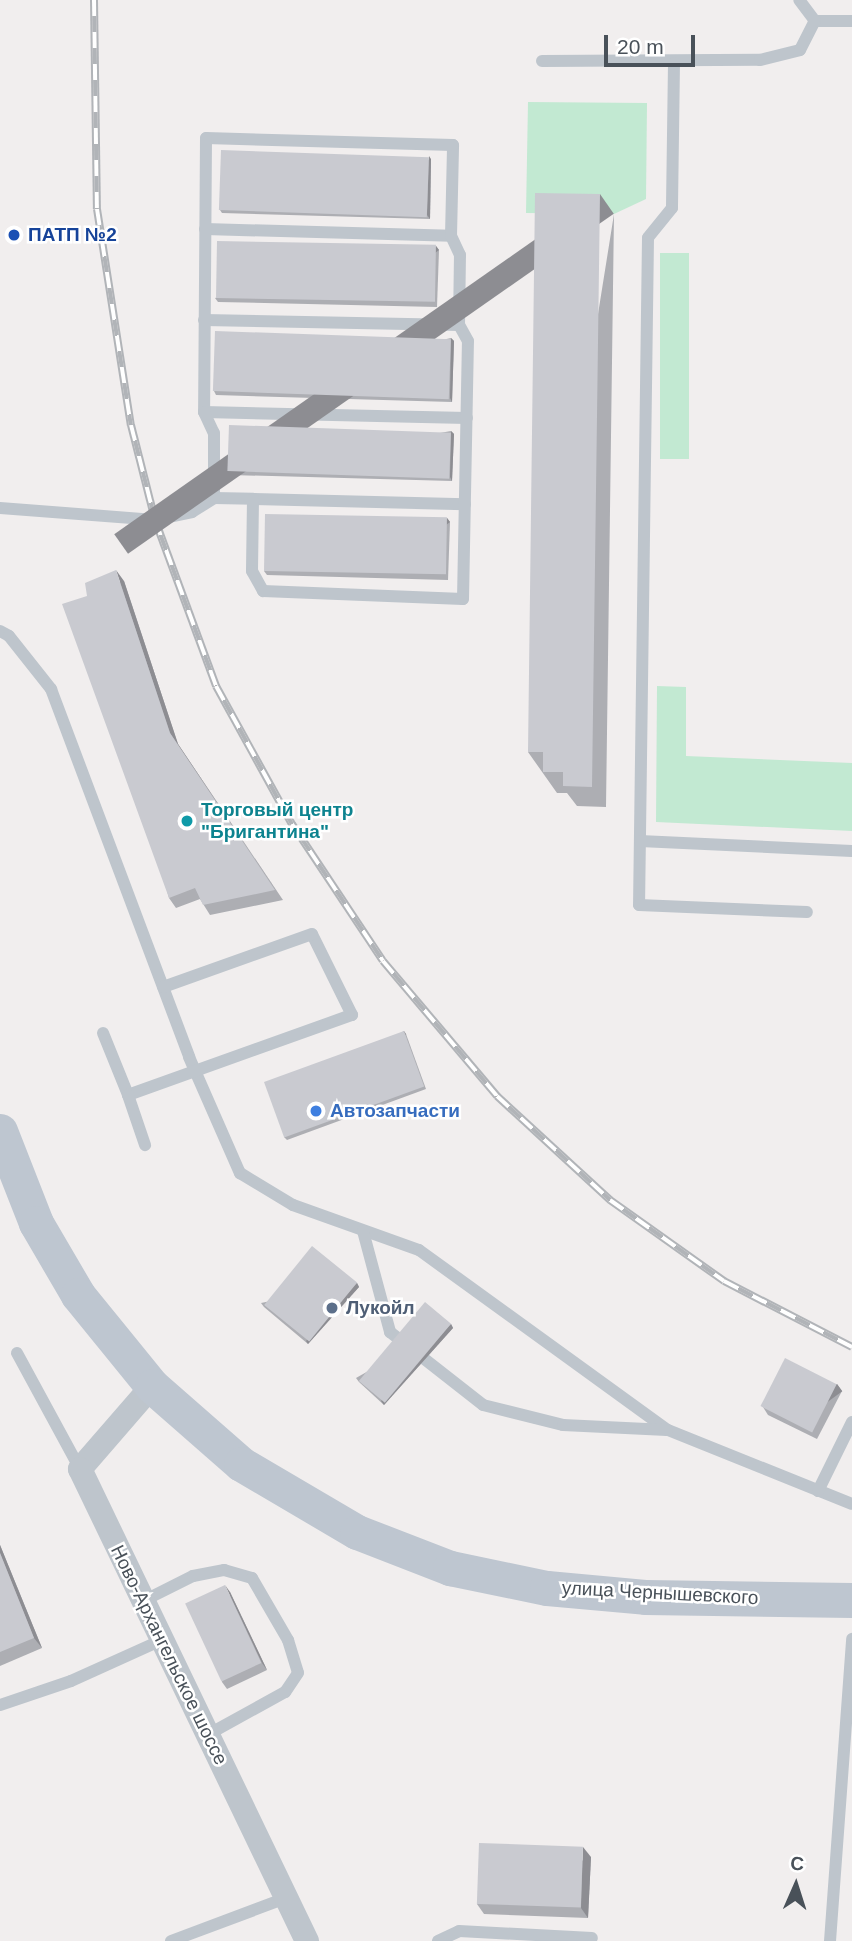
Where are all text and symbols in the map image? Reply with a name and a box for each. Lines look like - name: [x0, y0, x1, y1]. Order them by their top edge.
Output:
- scale bar: [607, 21, 698, 65]
- text: 20 m: [617, 35, 664, 58]
- place label: ПАТП №2: [28, 224, 117, 246]
- marker: ПАТП №2: [6, 227, 22, 243]
- place label: Торговый центр "Бригантина": [201, 799, 353, 843]
- marker: Торговый центр "Бригантина": [179, 813, 195, 829]
- place label: Автозапчасти: [330, 1100, 460, 1122]
- marker: Автозапчасти: [308, 1103, 324, 1119]
- place label: Лукойл: [346, 1297, 415, 1319]
- marker: Лукойл: [324, 1300, 340, 1316]
- street label: Ново-Архангельское шоссе: [106, 1541, 232, 1769]
- street label: улица Чернышевского: [561, 1576, 759, 1610]
- north arrow: [761, 1850, 831, 1920]
- text: С: [790, 1853, 805, 1874]

